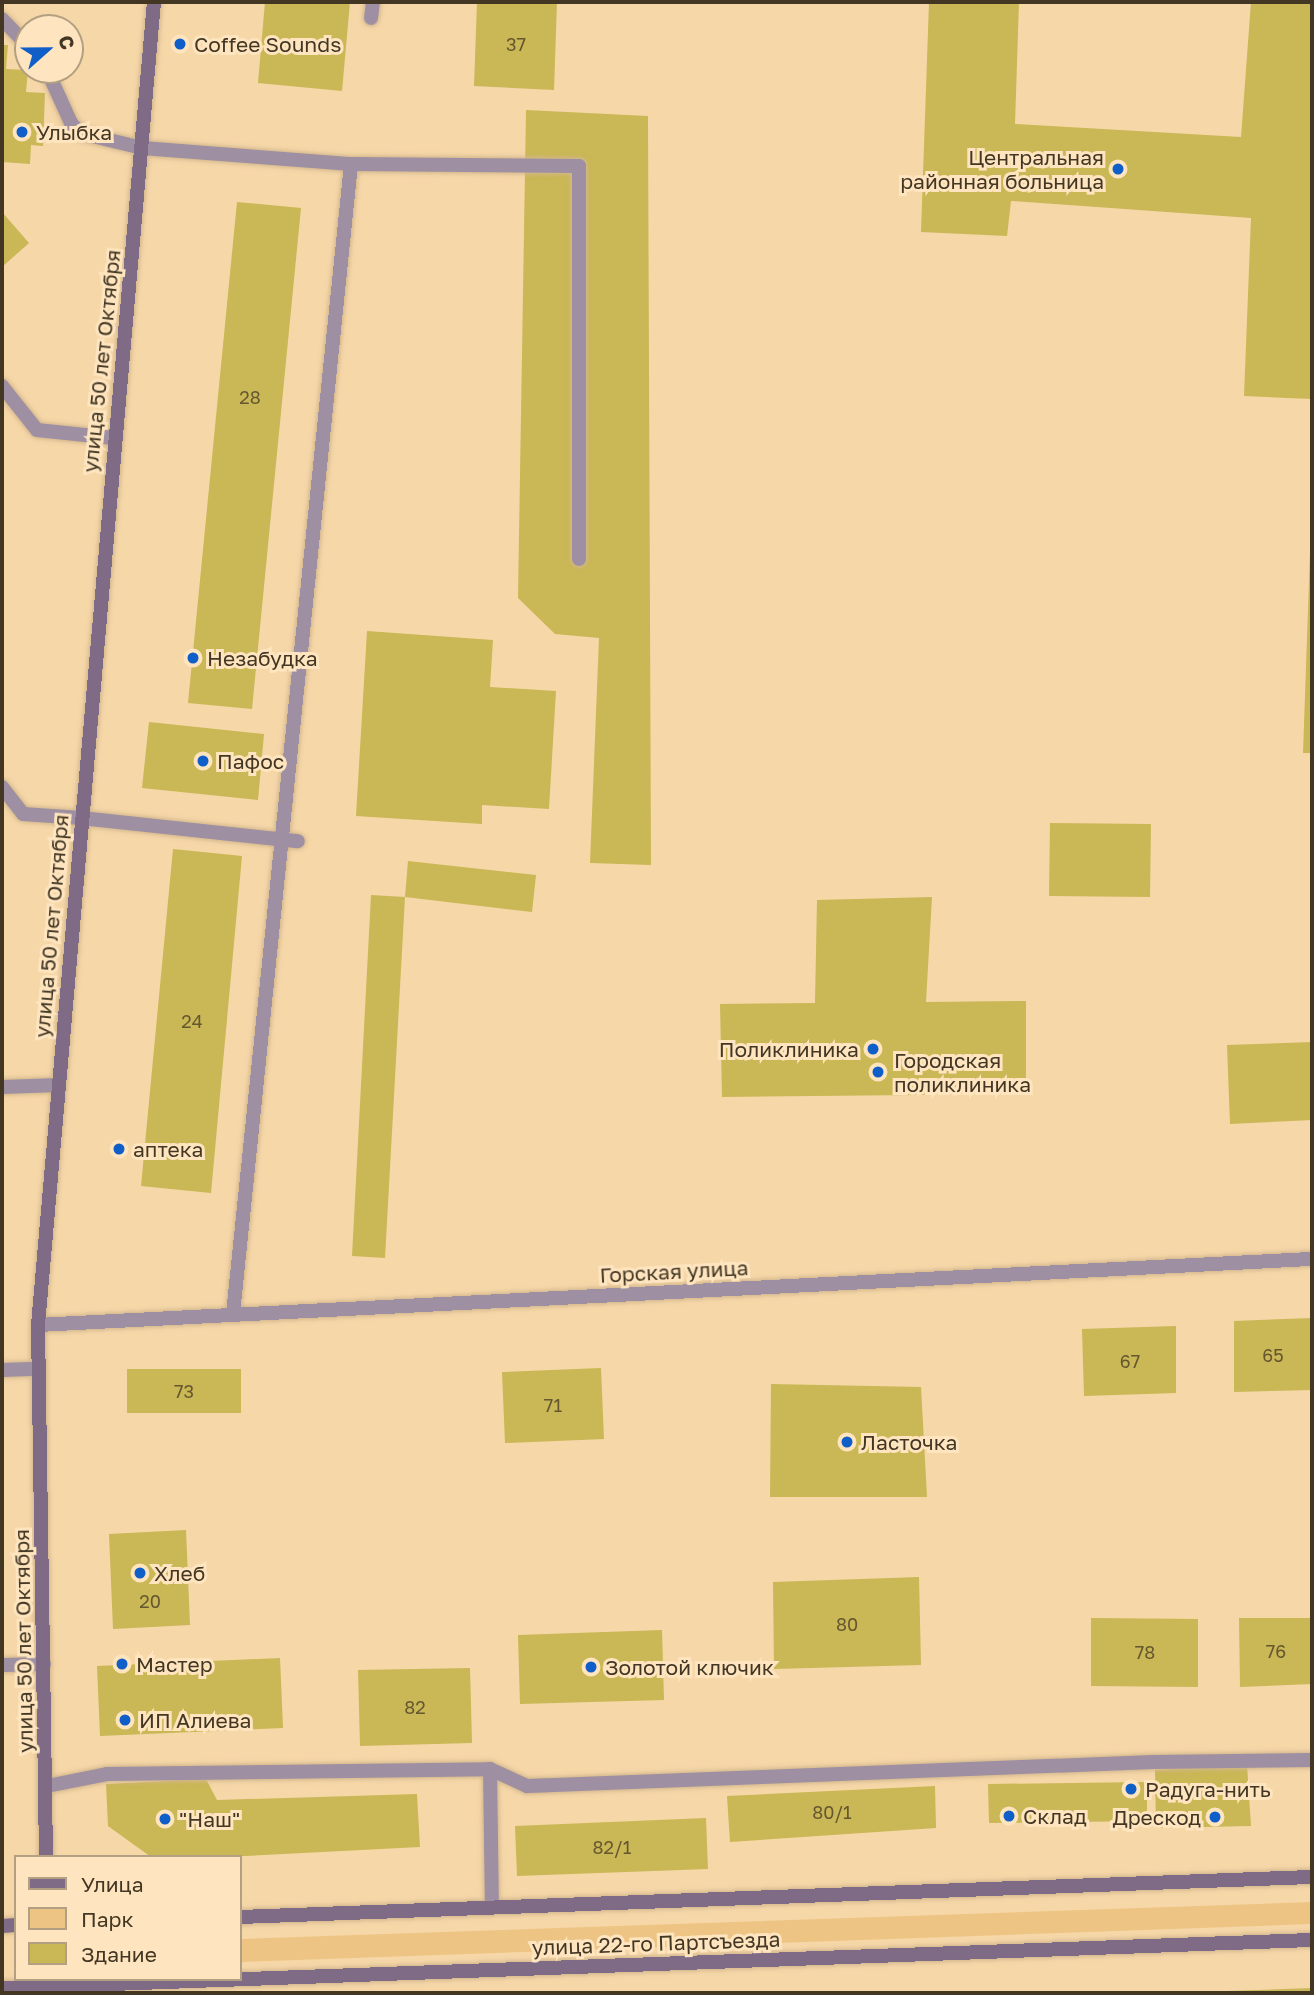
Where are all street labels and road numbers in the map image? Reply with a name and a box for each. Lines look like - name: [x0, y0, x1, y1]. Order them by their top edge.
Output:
- street label: улица 50 лет Октября: [77, 248, 125, 474]
- street label: улица 50 лет Октября: [29, 813, 73, 1039]
- street label: Горская улица: [599, 1255, 749, 1287]
- street label: улица 50 лет Октября: [8, 1529, 38, 1753]
- street label: улица 22-го Партсъезда: [531, 1926, 781, 1960]

